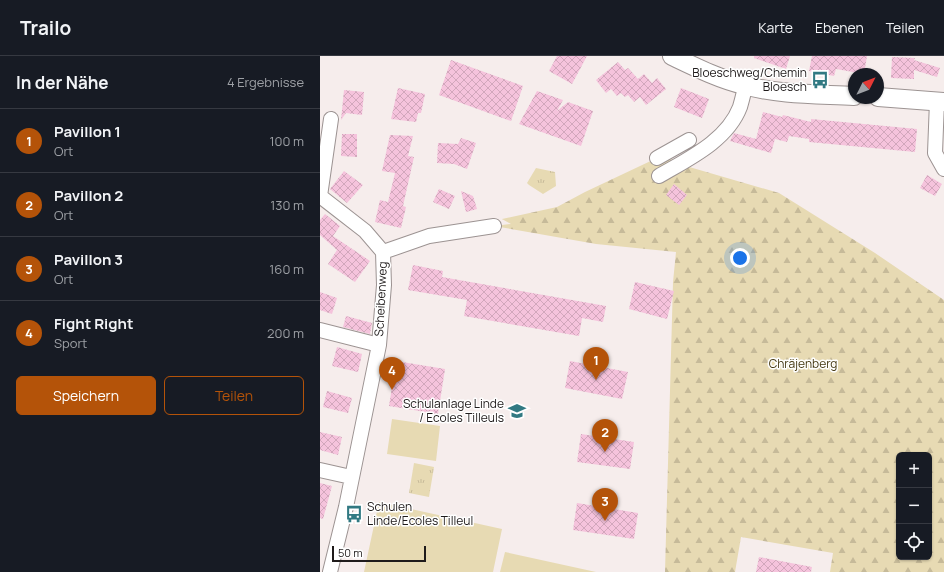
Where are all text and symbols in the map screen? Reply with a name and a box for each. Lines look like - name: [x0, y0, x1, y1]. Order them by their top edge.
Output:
- text: Trailo: [20, 15, 71, 41]
- text: Karte: [758, 18, 793, 37]
- text: Ebenen: [815, 18, 864, 37]
- text: Teilen: [886, 18, 924, 37]
- place label: Bloeschweg/Chemin Bloesch: [692, 64, 807, 95]
- north arrow: [848, 68, 884, 104]
- bus stop icon: Bloeschweg/Chemin Bloesch: [810, 70, 830, 90]
- text: In der Nähe: [16, 71, 109, 94]
- text: 4 Ergebnisse: [227, 73, 304, 91]
- text: Pavillon 1: [54, 121, 121, 142]
- text: 1: [26, 132, 32, 150]
- text: 100 m: [269, 132, 304, 150]
- text: Ort: [54, 142, 73, 160]
- text: Pavillon 2: [54, 185, 123, 206]
- text: 2: [25, 196, 33, 214]
- text: 130 m: [270, 196, 304, 214]
- text: Ort: [54, 206, 73, 224]
- your location: [730, 248, 750, 268]
- text: Pavillon 3: [54, 249, 123, 270]
- text: 3: [25, 260, 33, 278]
- text: 160 m: [269, 260, 304, 278]
- street label: Scheibenweg: [370, 261, 391, 337]
- text: Ort: [54, 270, 73, 288]
- text: Fight Right: [54, 313, 133, 334]
- text: 4: [25, 324, 33, 342]
- text: 200 m: [267, 324, 304, 342]
- text: Sport: [54, 334, 87, 352]
- pin: 1: [583, 347, 609, 380]
- park label: Chräjenberg: [769, 355, 837, 372]
- pin: 4: [379, 357, 405, 390]
- button: Speichern: [16, 376, 156, 415]
- button: Teilen: [164, 376, 304, 415]
- place label: Schulanlage Linde / Ecoles Tilleuls: [403, 395, 504, 426]
- school or university icon: Schulanlage Linde / Ecoles Tilleuls: [507, 401, 527, 421]
- pin: 2: [592, 419, 618, 452]
- map controls: [896, 452, 932, 560]
- button: +: [896, 452, 932, 488]
- pin: 3: [592, 488, 618, 521]
- button: −: [896, 488, 932, 524]
- place label: Schulen Linde/Ecoles Tilleul: [367, 498, 473, 529]
- bus stop icon: Schulen Linde/Ecoles Tilleul: [344, 504, 364, 524]
- button: locate: [896, 524, 932, 560]
- scale bar: [332, 544, 426, 563]
- text: 50 m: [338, 545, 363, 560]

